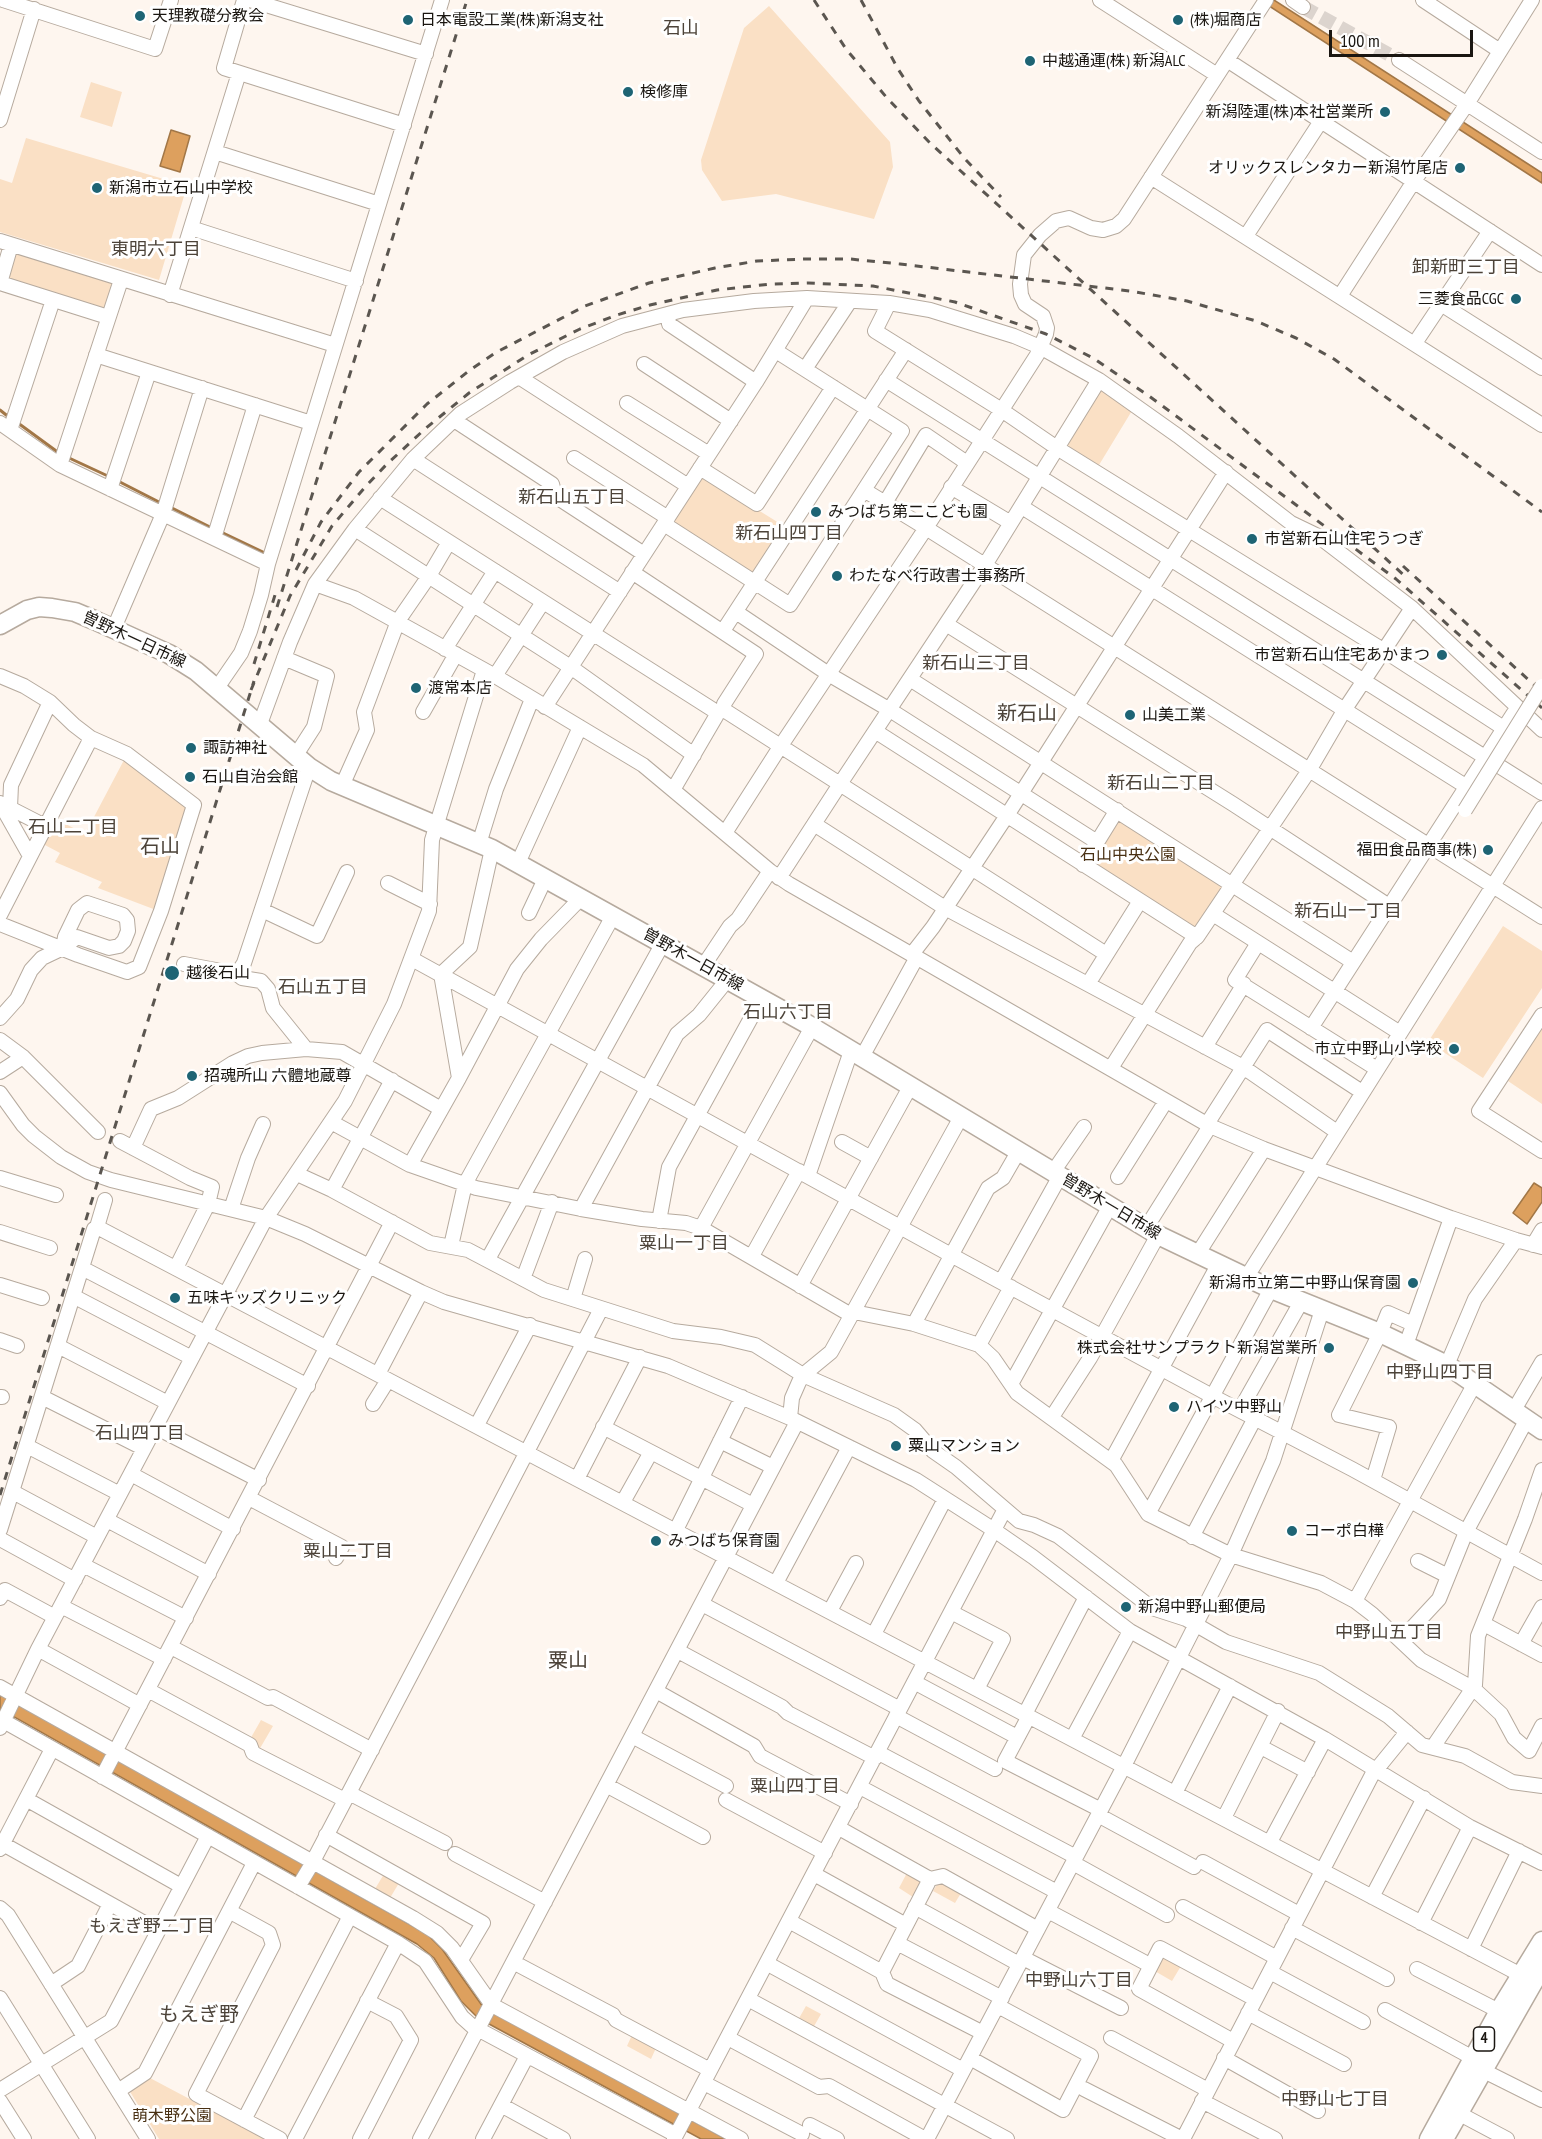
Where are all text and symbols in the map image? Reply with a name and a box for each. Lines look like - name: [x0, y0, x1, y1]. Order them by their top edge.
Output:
- place label: 天理教礎分教会: [152, 6, 264, 26]
- marker: 天理教礎分教会: [133, 9, 147, 23]
- place label: 日本電設工業(株)新潟支社: [420, 10, 603, 30]
- place label: (株)堀商店: [1190, 10, 1261, 30]
- marker: 日本電設工業(株)新潟支社: [401, 13, 415, 27]
- marker: (株)堀商店: [1171, 13, 1185, 27]
- district label: 石山: [663, 18, 699, 40]
- scale bar: [1332, 18, 1476, 56]
- text: 100 m: [1340, 29, 1380, 52]
- place label: 中越通運(株) 新潟ALC: [1042, 51, 1185, 71]
- marker: 中越通運(株) 新潟ALC: [1023, 54, 1037, 68]
- place label: 検修庫: [640, 82, 688, 102]
- marker: 検修庫: [621, 85, 635, 99]
- place label: 新潟陸運(株)本社営業所: [1206, 102, 1373, 122]
- marker: 新潟陸運(株)本社営業所: [1378, 105, 1392, 119]
- place label: オリックスレンタカー新潟竹尾店: [1208, 158, 1448, 178]
- marker: オリックスレンタカー新潟竹尾店: [1453, 161, 1467, 175]
- place label: 新潟市立石山中学校: [109, 178, 253, 198]
- marker: 新潟市立石山中学校: [90, 181, 104, 195]
- district label: 東明六丁目: [111, 239, 201, 261]
- district label: 卸新町三丁目: [1412, 257, 1520, 279]
- place label: 三菱食品CGC: [1418, 289, 1504, 309]
- marker: 三菱食品CGC: [1509, 292, 1523, 306]
- district label: 新石山五丁目: [518, 487, 626, 509]
- place label: みつばち第二こども園: [828, 502, 988, 522]
- marker: みつばち第二こども園: [809, 505, 823, 519]
- district label: 新石山四丁目: [735, 523, 843, 545]
- place label: 市営新石山住宅うつぎ: [1264, 529, 1424, 549]
- marker: 市営新石山住宅うつぎ: [1245, 532, 1259, 546]
- place label: わたなべ行政書士事務所: [849, 566, 1025, 586]
- marker: わたなべ行政書士事務所: [830, 569, 844, 583]
- street label: 曽野木一日市線: [79, 608, 189, 672]
- place label: 市営新石山住宅あかまつ: [1254, 645, 1430, 665]
- marker: 市営新石山住宅あかまつ: [1435, 648, 1449, 662]
- district label: 新石山三丁目: [922, 653, 1030, 675]
- place label: 渡常本店: [428, 678, 492, 698]
- marker: 渡常本店: [409, 681, 423, 695]
- district label: 新石山: [997, 702, 1057, 726]
- place label: 山美工業: [1142, 705, 1206, 725]
- marker: 山美工業: [1123, 708, 1137, 722]
- place label: 諏訪神社: [203, 738, 267, 758]
- marker: 諏訪神社: [184, 741, 198, 755]
- place label: 石山自治会館: [202, 767, 298, 787]
- marker: 石山自治会館: [183, 770, 197, 784]
- district label: 新石山二丁目: [1107, 773, 1215, 795]
- district label: 石山二丁目: [28, 817, 118, 839]
- district label: 石山: [140, 835, 180, 859]
- place label: 福田食品商事(株): [1357, 840, 1476, 860]
- marker: 福田食品商事(株): [1481, 843, 1495, 857]
- park label: 石山中央公園: [1080, 845, 1176, 865]
- district label: 新石山一丁目: [1294, 901, 1402, 923]
- street label: 曽野木一日市線: [639, 924, 747, 996]
- place label: 越後石山: [186, 963, 250, 983]
- marker: 越後石山: [163, 964, 181, 982]
- district label: 石山五丁目: [278, 977, 368, 999]
- district label: 石山六丁目: [743, 1002, 833, 1024]
- place label: 市立中野山小学校: [1314, 1039, 1442, 1059]
- marker: 市立中野山小学校: [1447, 1042, 1461, 1056]
- place label: 招魂所山 六體地蔵尊: [204, 1066, 351, 1086]
- marker: 招魂所山 六體地蔵尊: [185, 1069, 199, 1083]
- street label: 曽野木一日市線: [1058, 1170, 1164, 1244]
- district label: 粟山一丁目: [639, 1233, 729, 1255]
- place label: 新潟市立第二中野山保育園: [1209, 1273, 1401, 1293]
- marker: 新潟市立第二中野山保育園: [1406, 1276, 1420, 1290]
- place label: 五味キッズクリニック: [187, 1288, 347, 1308]
- marker: 五味キッズクリニック: [168, 1291, 182, 1305]
- place label: 株式会社サンプラクト新潟営業所: [1077, 1338, 1317, 1358]
- marker: 株式会社サンプラクト新潟営業所: [1322, 1341, 1336, 1355]
- district label: 中野山四丁目: [1386, 1362, 1494, 1384]
- place label: ハイツ中野山: [1186, 1397, 1282, 1417]
- marker: ハイツ中野山: [1167, 1400, 1181, 1414]
- district label: 石山四丁目: [95, 1423, 185, 1445]
- place label: 粟山マンション: [908, 1436, 1020, 1456]
- marker: 粟山マンション: [889, 1439, 903, 1453]
- place label: コーポ白樺: [1304, 1521, 1384, 1541]
- marker: コーポ白樺: [1285, 1524, 1299, 1538]
- place label: みつばち保育園: [668, 1531, 780, 1551]
- marker: みつばち保育園: [649, 1534, 663, 1548]
- district label: 粟山二丁目: [303, 1541, 393, 1563]
- place label: 新潟中野山郵便局: [1138, 1597, 1266, 1617]
- marker: 新潟中野山郵便局: [1119, 1600, 1133, 1614]
- district label: 中野山五丁目: [1335, 1622, 1443, 1644]
- district label: 粟山: [548, 1649, 588, 1673]
- district label: 粟山四丁目: [750, 1776, 840, 1798]
- district label: もえぎ野二丁目: [89, 1916, 215, 1938]
- district label: 中野山六丁目: [1025, 1970, 1133, 1992]
- district label: もえぎ野: [159, 2003, 239, 2027]
- road number: 4: [1474, 2027, 1494, 2051]
- district label: 中野山七丁目: [1281, 2089, 1389, 2111]
- park label: 萌木野公園: [132, 2106, 212, 2126]

